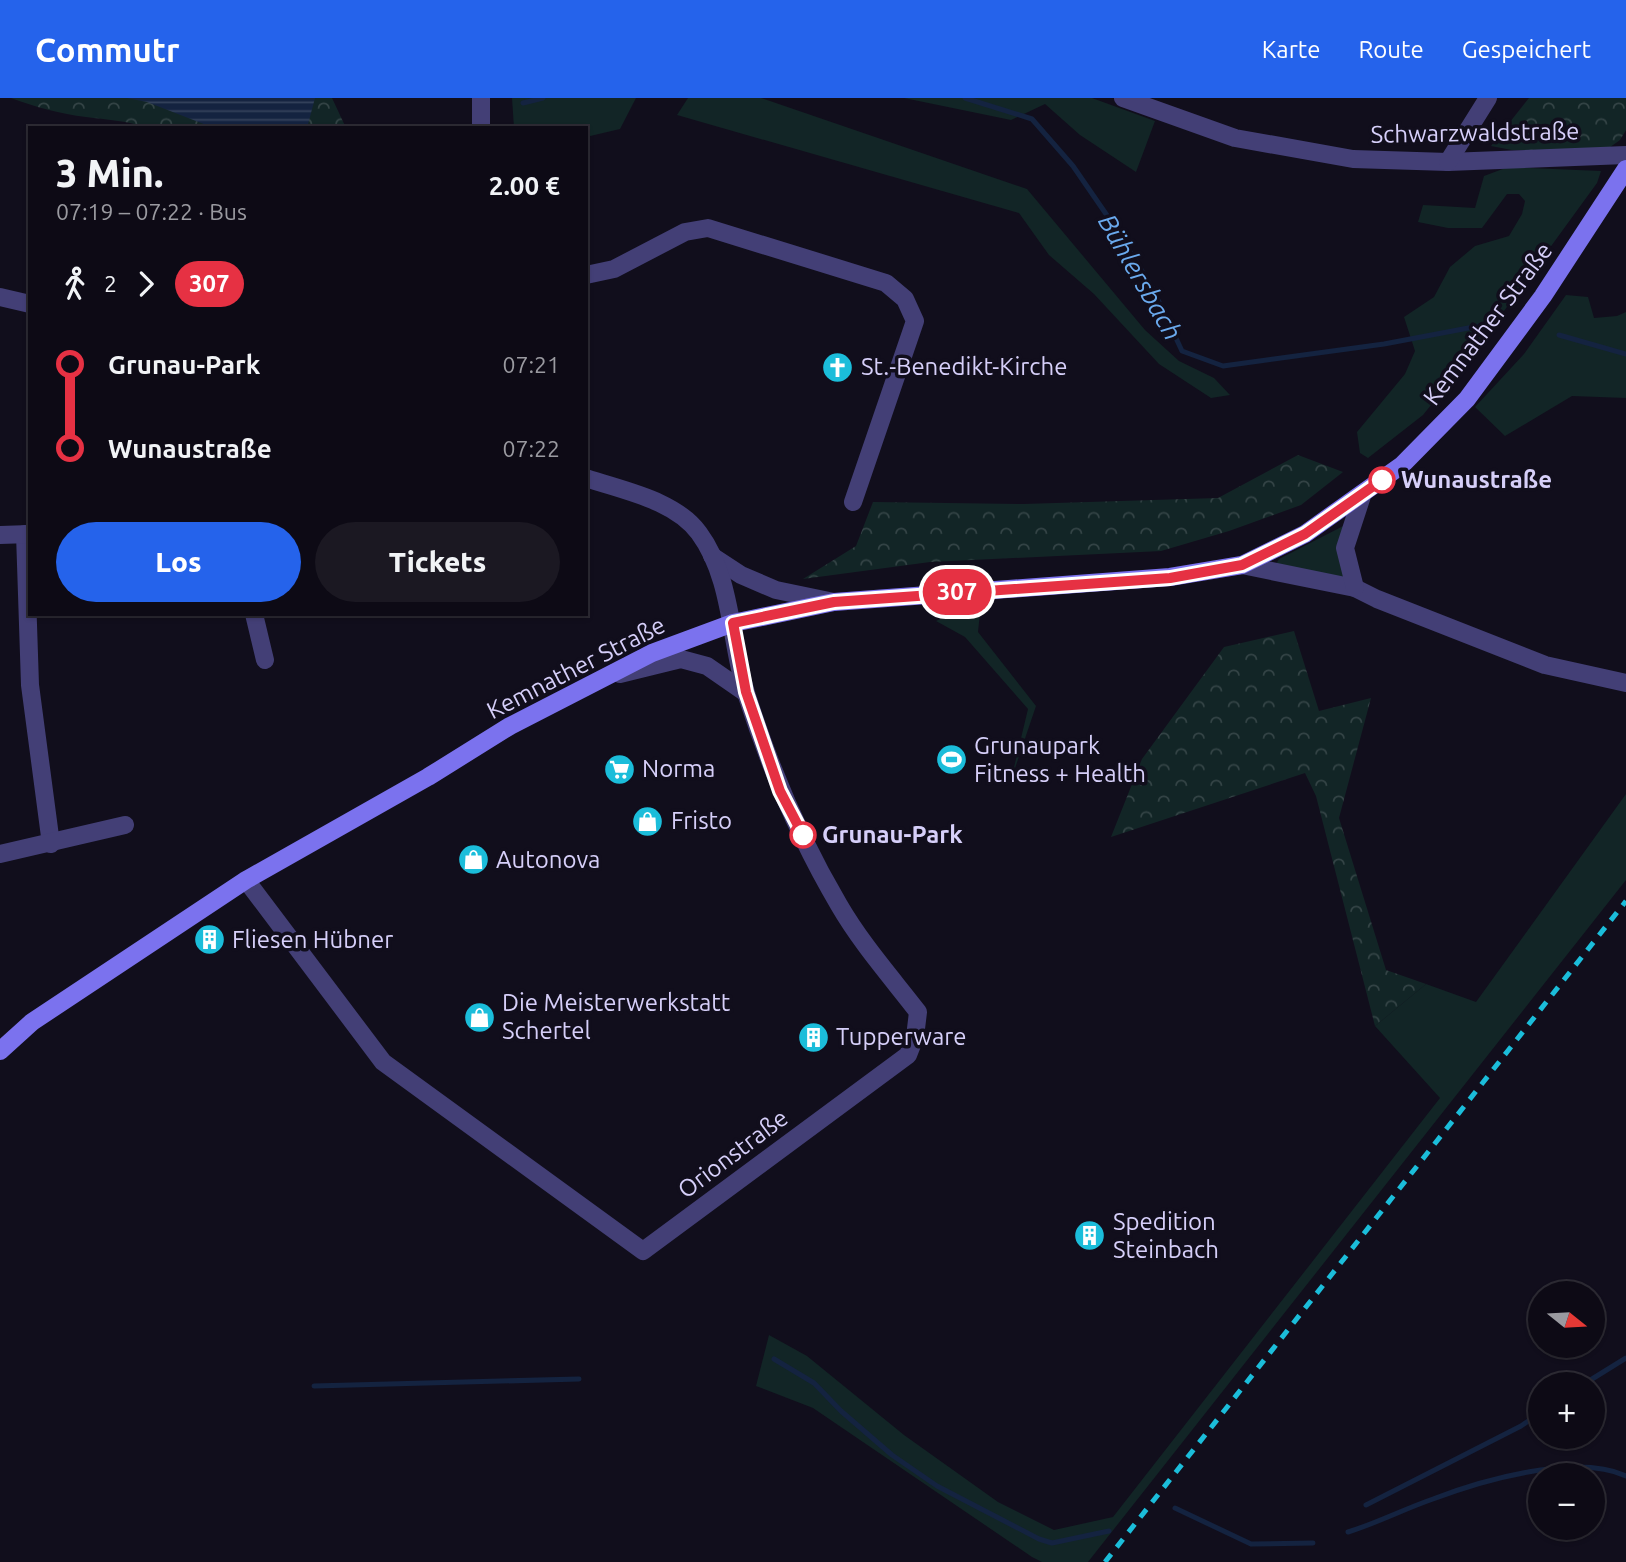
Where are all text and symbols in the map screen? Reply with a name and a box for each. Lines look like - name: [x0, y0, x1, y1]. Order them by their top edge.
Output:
- text: Commutr: [35, 31, 180, 68]
- text: Karte: [1262, 36, 1320, 63]
- text: Route: [1358, 36, 1424, 63]
- text: Gespeichert: [1462, 36, 1591, 63]
- street label: Schwarzwaldstraße: [1370, 117, 1580, 148]
- text: 3 Min.: [56, 152, 163, 194]
- text: 2.00 €: [489, 171, 560, 200]
- text: 07:19 – 07:22 · Bus: [56, 199, 247, 224]
- water label: Bühlersbach: [1093, 209, 1188, 345]
- street label: Kemnather Straße: [1418, 237, 1557, 410]
- icon: walk: [56, 265, 94, 303]
- icon: forward: [127, 265, 165, 303]
- text: 307: [189, 270, 230, 297]
- text: 2: [104, 271, 117, 296]
- text: Grunau-Park: [108, 350, 260, 379]
- church icon: St.-Benedikt-Kirche: [821, 350, 855, 384]
- text: 07:21: [502, 352, 560, 377]
- place label: St.-Benedikt-Kirche: [861, 353, 1067, 380]
- text: Wunaustraße: [108, 434, 272, 463]
- text: 07:22: [502, 436, 560, 461]
- place label: Wunaustraße: [1401, 466, 1552, 493]
- marker: Wunaustraße: [1369, 467, 1395, 493]
- button: Los: [56, 522, 301, 602]
- button: Tickets: [315, 522, 560, 602]
- line badge: 307: [917, 569, 997, 615]
- text: 307: [937, 578, 977, 605]
- street label: Kemnather Straße: [482, 611, 669, 724]
- place label: Grunaupark Fitness + Health: [974, 732, 1146, 787]
- sports icon: Grunaupark Fitness + Health: [934, 743, 968, 777]
- supermarket icon: Norma: [602, 752, 636, 786]
- place label: Norma: [642, 755, 715, 782]
- shop icon: Fristo: [631, 804, 665, 838]
- place label: Fristo: [671, 807, 732, 834]
- place label: Grunau-Park: [822, 821, 963, 848]
- marker: Grunau-Park: [790, 822, 816, 848]
- shop icon: Autonova: [456, 843, 490, 877]
- place label: Autonova: [496, 846, 600, 873]
- building icon: Fliesen Hübner: [192, 923, 226, 957]
- place label: Fliesen Hübner: [232, 926, 393, 953]
- place label: Die Meisterwerkstatt Schertel: [502, 989, 731, 1044]
- shop icon: Die Meisterwerkstatt Schertel: [462, 1000, 496, 1034]
- building icon: Tupperware: [796, 1020, 830, 1054]
- place label: Tupperware: [836, 1023, 967, 1050]
- street label: Orionstraße: [673, 1104, 793, 1204]
- place label: Spedition Steinbach: [1113, 1208, 1219, 1263]
- building icon: Spedition Steinbach: [1073, 1219, 1107, 1253]
- north arrow: [1528, 1281, 1605, 1358]
- map controls: [1528, 1281, 1605, 1540]
- button: +: [1528, 1372, 1605, 1449]
- button: −: [1528, 1463, 1605, 1540]

